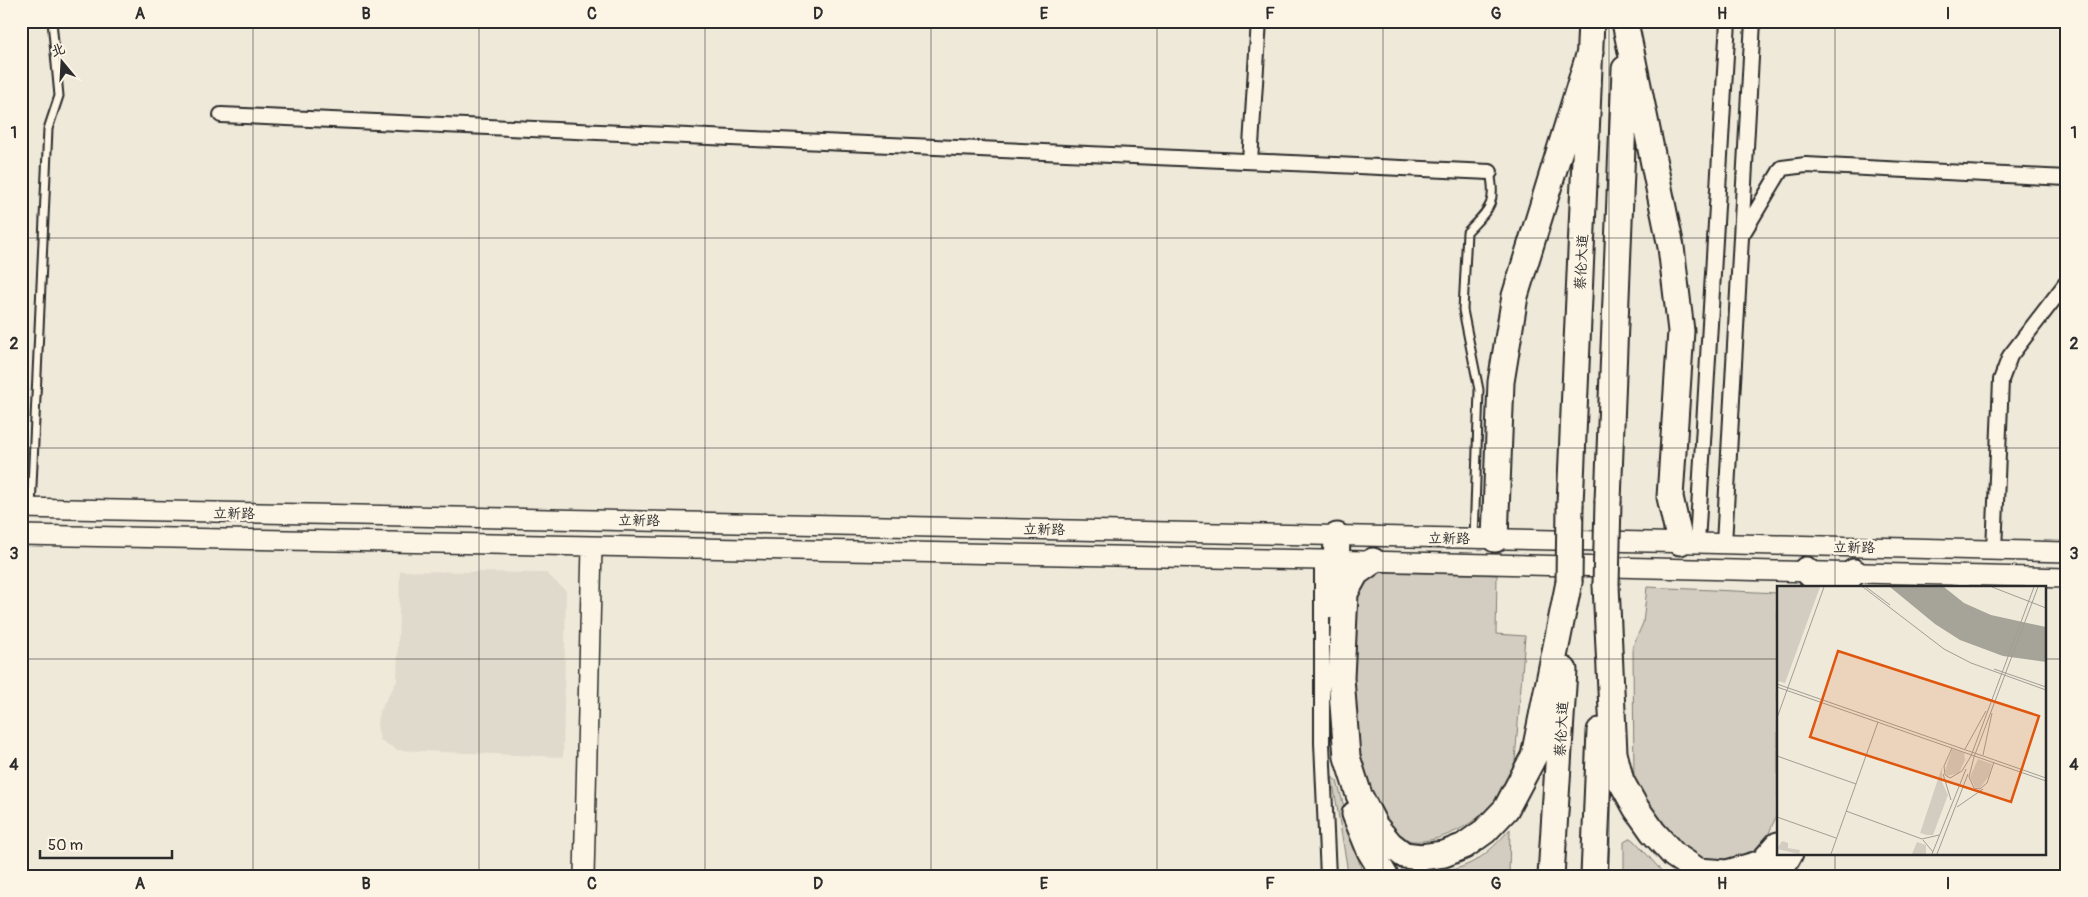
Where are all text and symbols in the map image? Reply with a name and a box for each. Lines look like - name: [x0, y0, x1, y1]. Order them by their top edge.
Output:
- text: A: [135, 4, 146, 24]
- text: B: [361, 4, 371, 24]
- text: C: [587, 4, 597, 24]
- text: D: [813, 4, 823, 24]
- text: E: [1040, 4, 1049, 24]
- text: F: [1265, 4, 1275, 24]
- text: G: [1491, 4, 1502, 24]
- text: H: [1717, 4, 1727, 24]
- text: I: [1946, 4, 1950, 24]
- north arrow: [38, 38, 88, 88]
- text: 北: [49, 40, 67, 60]
- text: 1: [11, 123, 17, 143]
- text: 1: [2071, 123, 2077, 143]
- street label: 蔡伦大道: [1572, 234, 1591, 290]
- text: 2: [10, 334, 19, 354]
- text: 2: [2070, 334, 2079, 354]
- street label: 立新路: [213, 505, 255, 522]
- street label: 立新路: [618, 512, 660, 529]
- street label: 立新路: [1023, 521, 1065, 538]
- street label: 立新路: [1428, 530, 1470, 547]
- street label: 立新路: [1833, 539, 1875, 556]
- text: 3: [10, 544, 19, 564]
- text: 3: [2070, 544, 2079, 564]
- inset map: [1777, 586, 2046, 854]
- street label: 蔡伦大道: [1552, 701, 1571, 757]
- text: 4: [9, 755, 19, 775]
- text: 4: [2069, 755, 2079, 775]
- scale bar: [40, 827, 172, 859]
- text: 50 m: [48, 836, 83, 855]
- text: A: [135, 874, 146, 894]
- text: B: [361, 874, 371, 894]
- text: C: [587, 874, 597, 894]
- text: D: [813, 874, 823, 894]
- text: E: [1040, 874, 1049, 894]
- text: F: [1265, 874, 1275, 894]
- text: G: [1491, 874, 1502, 894]
- text: H: [1717, 874, 1727, 894]
- text: I: [1946, 874, 1950, 894]

